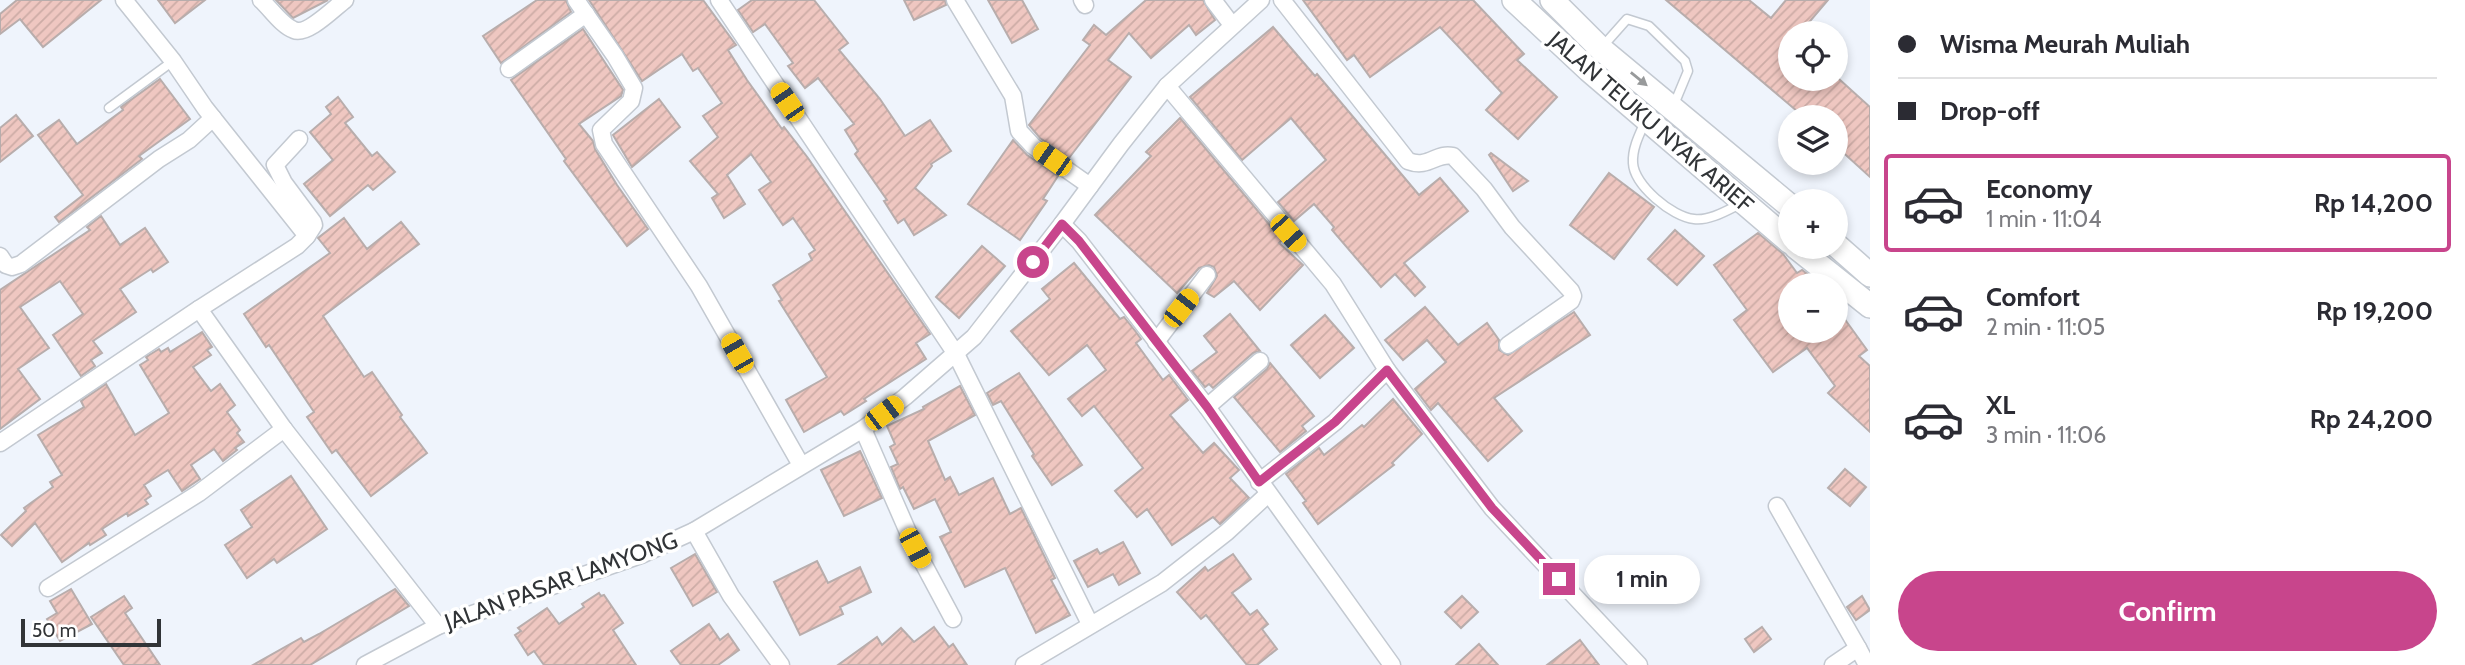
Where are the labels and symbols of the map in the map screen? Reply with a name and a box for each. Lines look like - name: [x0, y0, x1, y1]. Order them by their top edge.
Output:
- street label: JALAN TEUKU NYAK ARIEF: [1542, 25, 1759, 219]
- one-way arrow: [1629, 72, 1647, 87]
- car: [767, 79, 808, 125]
- car: [1029, 138, 1076, 180]
- car: [1267, 210, 1310, 256]
- route start: [1017, 246, 1049, 278]
- car: [1160, 285, 1203, 331]
- car: [718, 330, 757, 376]
- car: [861, 392, 908, 434]
- car: [896, 525, 935, 571]
- street label: JALAN PASAR LAMYONG: [440, 526, 681, 637]
- callout: 1 min: [1584, 554, 1699, 604]
- route end: [1543, 563, 1575, 595]
- scale bar: [21, 616, 161, 648]

